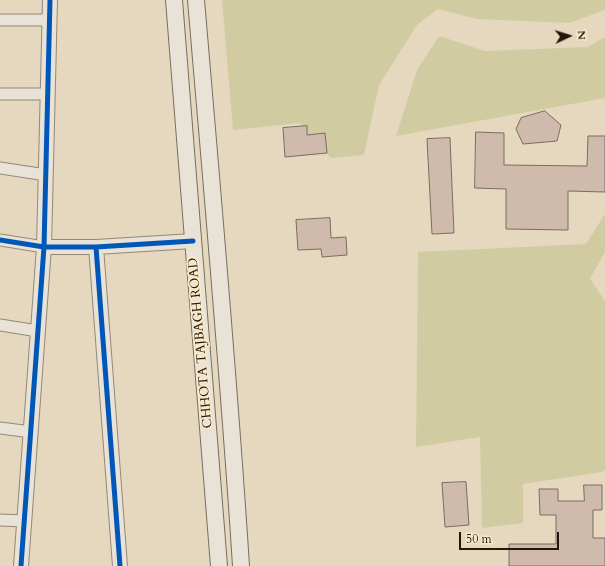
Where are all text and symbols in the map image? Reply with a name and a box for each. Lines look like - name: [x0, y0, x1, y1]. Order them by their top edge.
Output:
- north arrow: [549, 16, 589, 56]
- text: N: [574, 30, 589, 40]
- street label: CHHOTA TAJBAGH ROAD: [186, 257, 216, 429]
- scale bar: [461, 524, 561, 550]
- text: 50 m: [466, 531, 492, 547]

